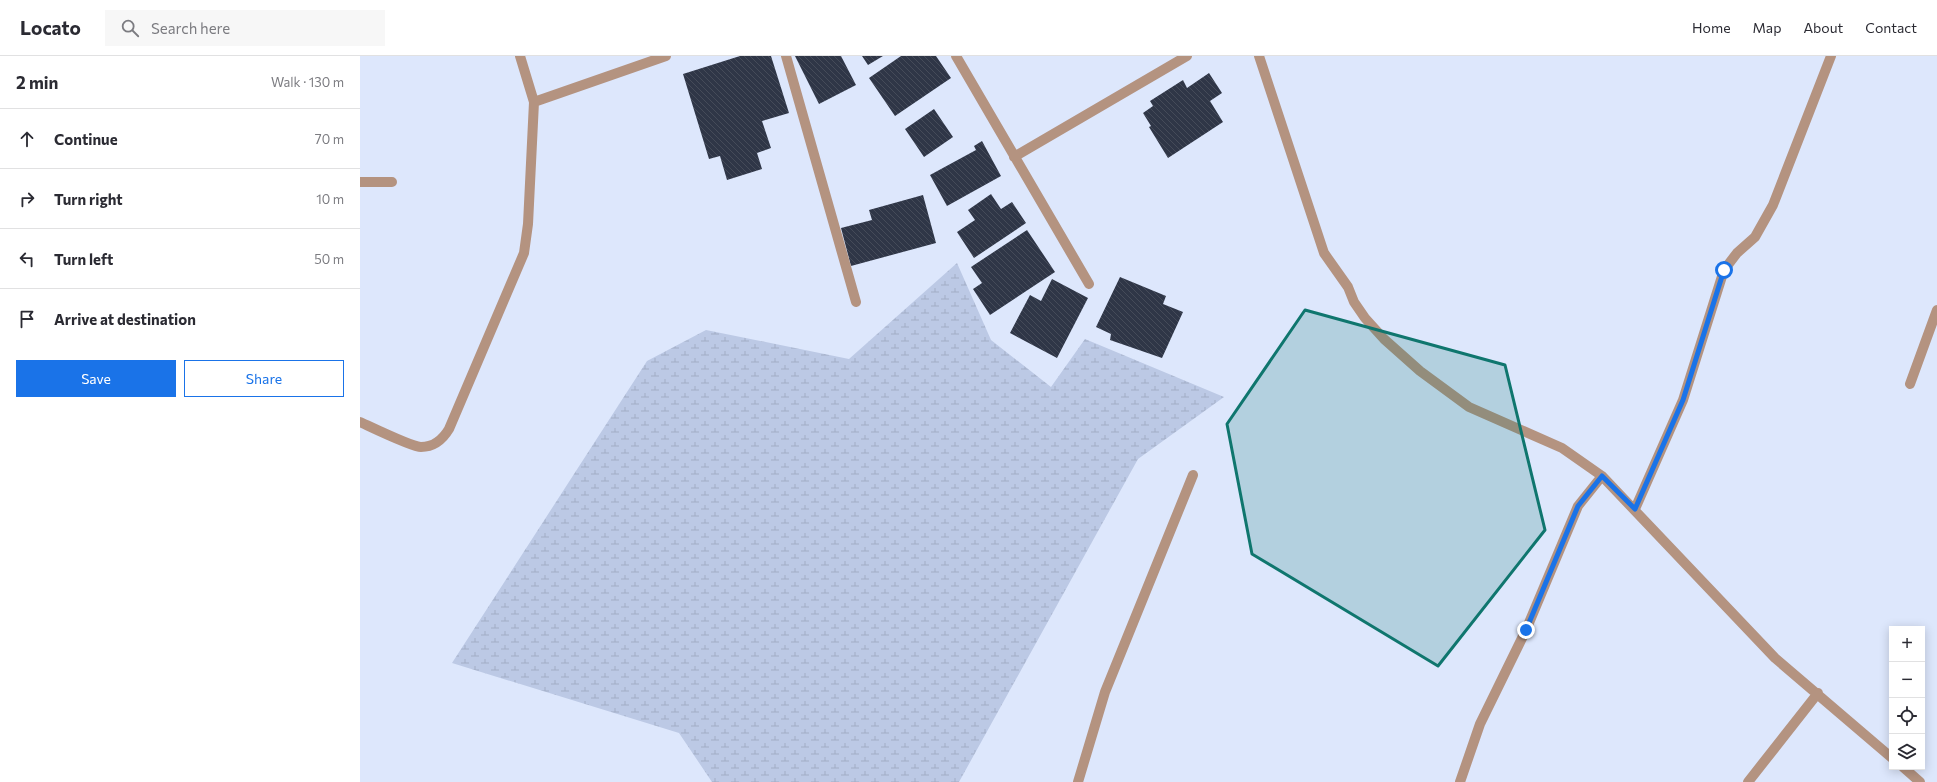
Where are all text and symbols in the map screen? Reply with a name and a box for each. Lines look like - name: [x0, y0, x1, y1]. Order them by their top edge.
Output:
- search box: [105, 10, 385, 46]
- text: Locato: [20, 16, 81, 39]
- icon: search: [119, 17, 141, 39]
- text: Search here: [151, 19, 230, 37]
- text: Home: [1692, 19, 1731, 36]
- text: Map: [1753, 19, 1781, 36]
- text: About: [1803, 19, 1843, 36]
- text: Contact: [1865, 19, 1917, 36]
- text: 2 min: [16, 72, 58, 93]
- text: Walk · 130 m: [271, 74, 344, 90]
- icon: ahead: [16, 128, 38, 150]
- text: Continue: [54, 130, 118, 148]
- text: 70 m: [315, 131, 344, 147]
- icon: right: [16, 188, 38, 210]
- text: Turn right: [54, 190, 123, 208]
- text: 10 m: [316, 191, 344, 207]
- icon: left: [16, 248, 38, 270]
- text: Turn left: [54, 250, 113, 268]
- text: 50 m: [314, 251, 344, 267]
- route start: [1715, 261, 1733, 279]
- icon: arrive: [16, 308, 38, 330]
- text: Arrive at destination: [54, 310, 196, 328]
- button: Save: [16, 360, 176, 397]
- button: Share: [184, 360, 344, 397]
- route end: [1517, 621, 1535, 639]
- map controls: [1889, 626, 1925, 770]
- button: +: [1889, 626, 1925, 662]
- button: −: [1889, 662, 1925, 698]
- button: locate: [1889, 698, 1925, 734]
- button: layers: [1889, 734, 1925, 770]

